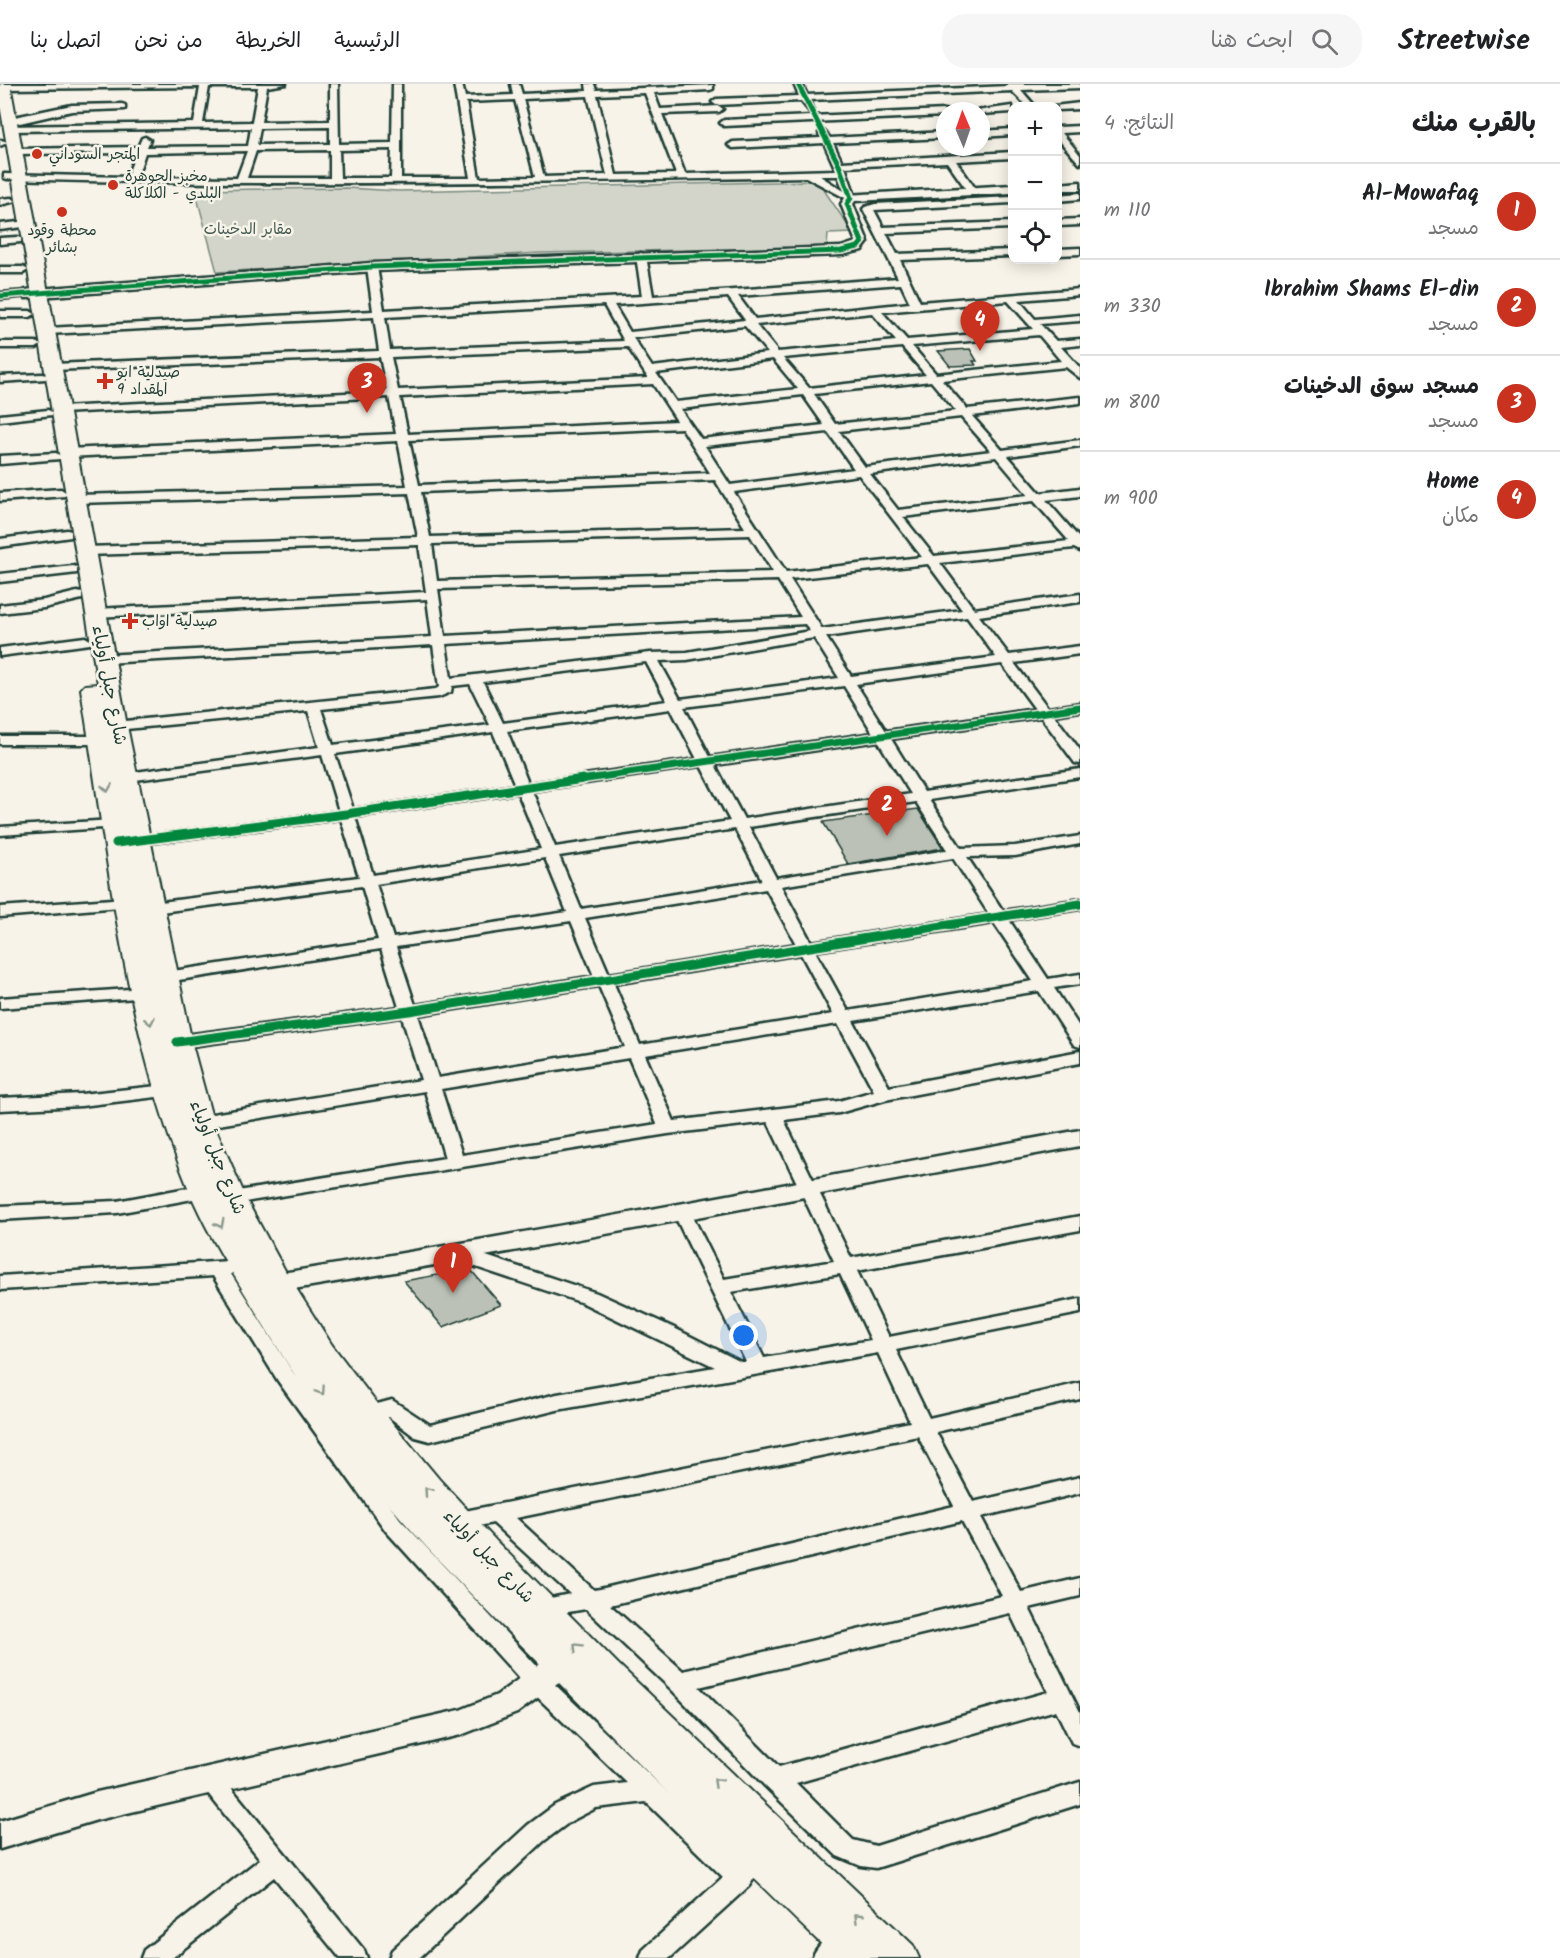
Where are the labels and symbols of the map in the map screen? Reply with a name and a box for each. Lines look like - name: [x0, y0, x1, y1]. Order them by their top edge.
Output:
- north arrow: [936, 102, 990, 156]
- place label: المتجر السوداني: [49, 143, 140, 167]
- marker: المتجر السوداني: [30, 147, 44, 161]
- place label: مخبز الجوهرة البلدي - الكلاكلة: [125, 165, 222, 206]
- marker: مخبز الجوهرة البلدي - الكلاكلة: [106, 178, 120, 192]
- marker: محطة وقود بشائر: [55, 205, 69, 219]
- park label: مقابر الدخينات: [204, 218, 292, 242]
- place label: محطة وقود بشائر: [27, 219, 97, 260]
- pin: 4: [960, 302, 1000, 351]
- place label: صيدلية ابو المقداد 9: [116, 361, 180, 402]
- pin: 3: [348, 364, 386, 413]
- marker: صيدلية ابو المقداد 9: [98, 374, 112, 388]
- place label: صيدلية اواب: [142, 610, 218, 634]
- marker: صيدلية اواب: [123, 614, 137, 628]
- street label: شارع جبل أولياء: [83, 623, 134, 748]
- one-way arrow: [101, 783, 113, 792]
- pin: 2: [868, 786, 906, 836]
- one-way arrow: [143, 1015, 156, 1025]
- street label: شارع جبل أولياء: [180, 1096, 253, 1219]
- one-way arrow: [212, 1218, 224, 1229]
- pin: 1: [434, 1244, 472, 1293]
- your location: [729, 1321, 758, 1350]
- one-way arrow: [314, 1384, 325, 1395]
- one-way arrow: [424, 1487, 435, 1498]
- street label: شارع جبل أولياء: [435, 1503, 541, 1611]
- one-way arrow: [574, 1643, 585, 1654]
- one-way arrow: [714, 1779, 725, 1790]
- one-way arrow: [854, 1914, 865, 1925]

